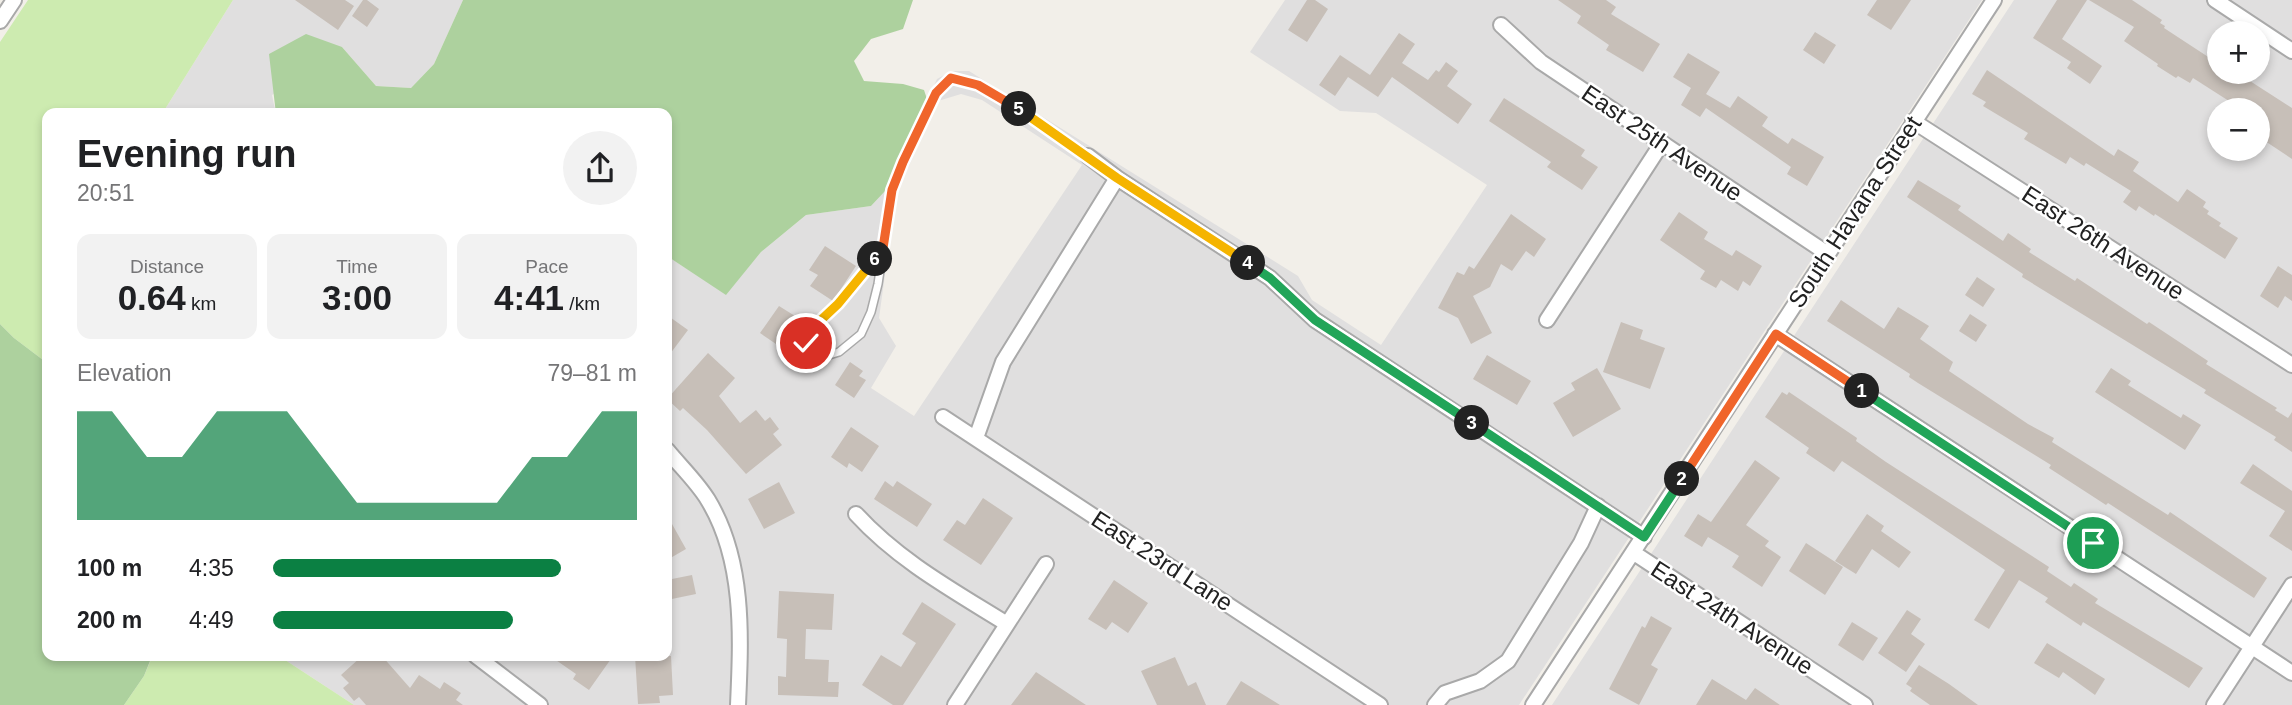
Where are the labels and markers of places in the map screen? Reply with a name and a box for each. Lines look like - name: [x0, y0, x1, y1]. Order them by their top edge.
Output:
- pin: 5: [1002, 92, 1036, 126]
- pin: 6: [858, 242, 892, 276]
- pin: 4: [1230, 246, 1266, 280]
- pin: [776, 313, 836, 373]
- pin: 1: [1844, 374, 1880, 408]
- pin: 3: [1454, 406, 1490, 440]
- pin: 2: [1664, 462, 1700, 496]
- pin: [2063, 513, 2123, 573]

